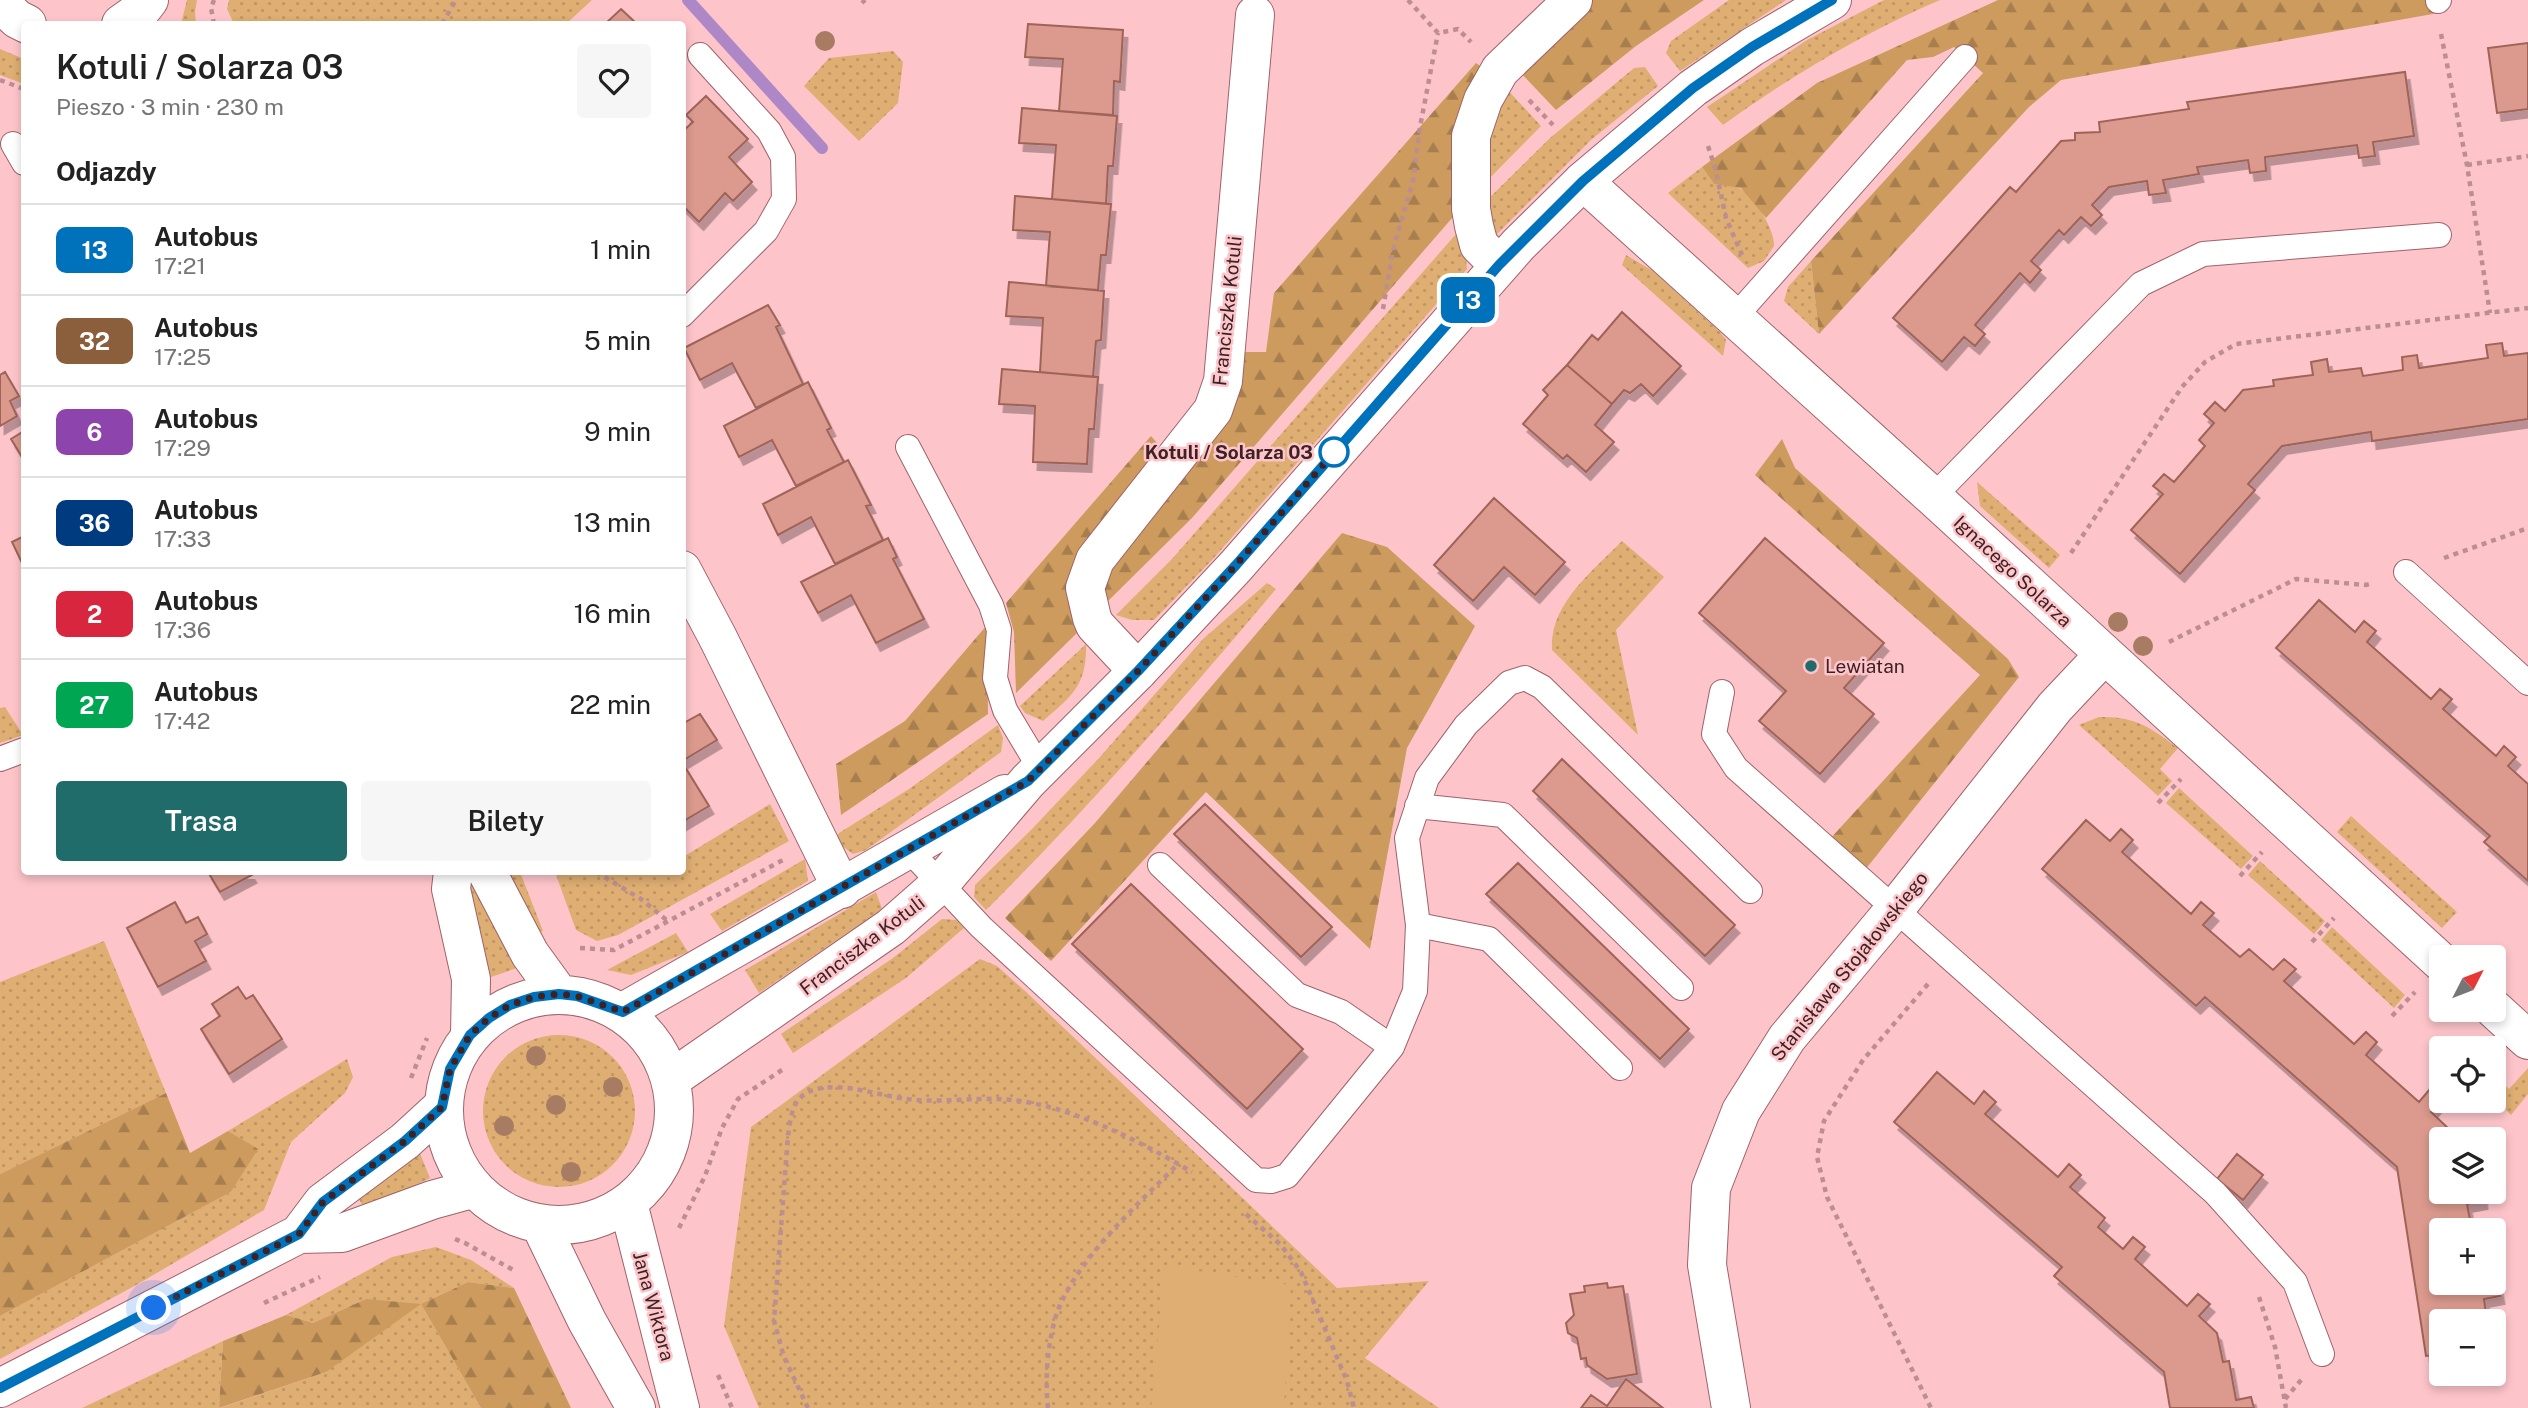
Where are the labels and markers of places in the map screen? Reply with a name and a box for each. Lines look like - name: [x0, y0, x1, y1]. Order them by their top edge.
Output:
- marker: Kotuli / Solarza 03: [1319, 437, 1349, 467]
- place label: Kotuli / Solarza 03: [1145, 441, 1313, 463]
- place label: Lewiatan: [1825, 655, 1905, 677]
- marker: Lewiatan: [1803, 658, 1819, 674]

